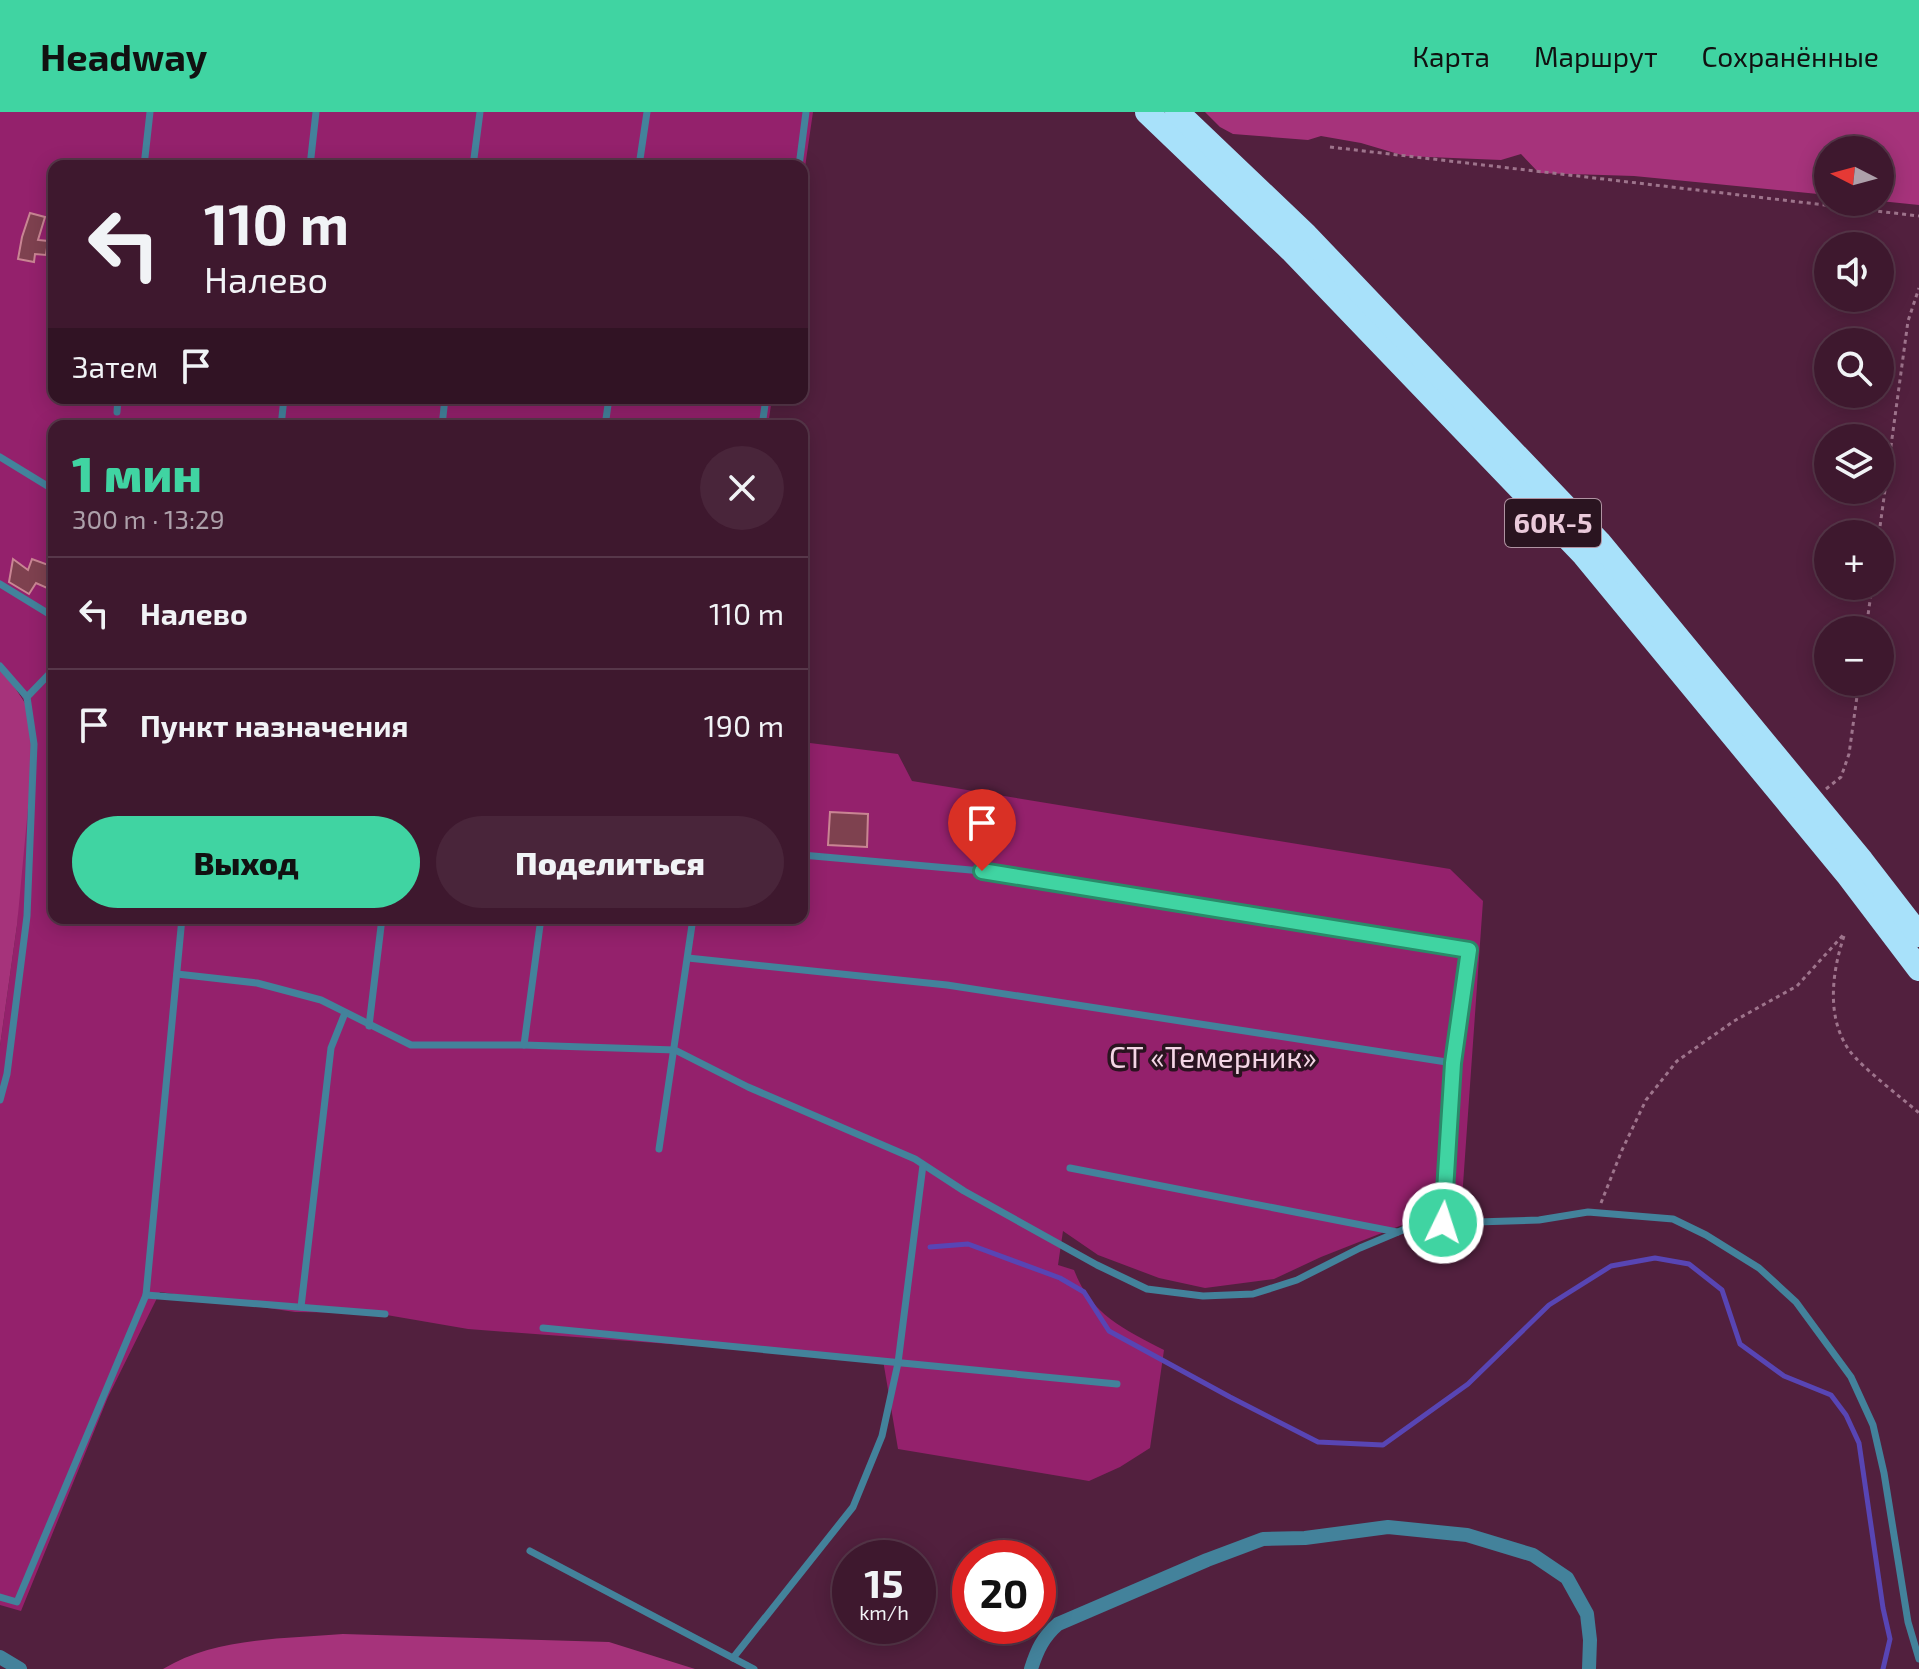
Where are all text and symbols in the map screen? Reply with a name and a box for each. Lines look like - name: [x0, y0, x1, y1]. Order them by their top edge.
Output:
- text: Headway: [40, 33, 207, 79]
- text: Карта: [1412, 39, 1490, 73]
- text: Маршрут: [1534, 39, 1658, 73]
- text: Сохранённые: [1702, 39, 1879, 73]
- north arrow: [1814, 136, 1894, 216]
- map controls: [1814, 136, 1894, 696]
- text: 110 m: [204, 189, 349, 256]
- icon: left: [72, 192, 176, 296]
- button: sound: [1814, 232, 1894, 312]
- text: Налево: [204, 257, 328, 300]
- button: search: [1814, 328, 1894, 408]
- icon: arrive: [174, 344, 218, 388]
- text: Затем: [72, 348, 158, 384]
- button: layers: [1814, 424, 1894, 504]
- text: 1 мин: [72, 444, 202, 502]
- button: close: [700, 446, 784, 530]
- road number: 60К-5: [1505, 499, 1601, 547]
- text: 300 m · 13:29: [72, 503, 225, 534]
- button: +: [1814, 520, 1894, 600]
- icon: left: [72, 591, 116, 635]
- text: Налево: [140, 595, 248, 631]
- text: 110 m: [709, 595, 784, 631]
- button: −: [1814, 616, 1894, 696]
- icon: arrive: [72, 703, 116, 747]
- text: Пункт назначения: [140, 707, 408, 743]
- text: 190 m: [704, 707, 784, 743]
- pin: [948, 789, 1016, 871]
- icon: arrive: [960, 801, 1004, 845]
- button: Выход: [72, 816, 420, 908]
- button: Поделиться: [436, 816, 784, 908]
- park label: СТ «Темерник»: [1109, 1038, 1317, 1074]
- position arrow: [1401, 1181, 1485, 1265]
- speed limit sign: 20: [952, 1540, 1056, 1644]
- text: 15: [864, 1558, 904, 1606]
- text: km/h: [859, 1600, 909, 1624]

